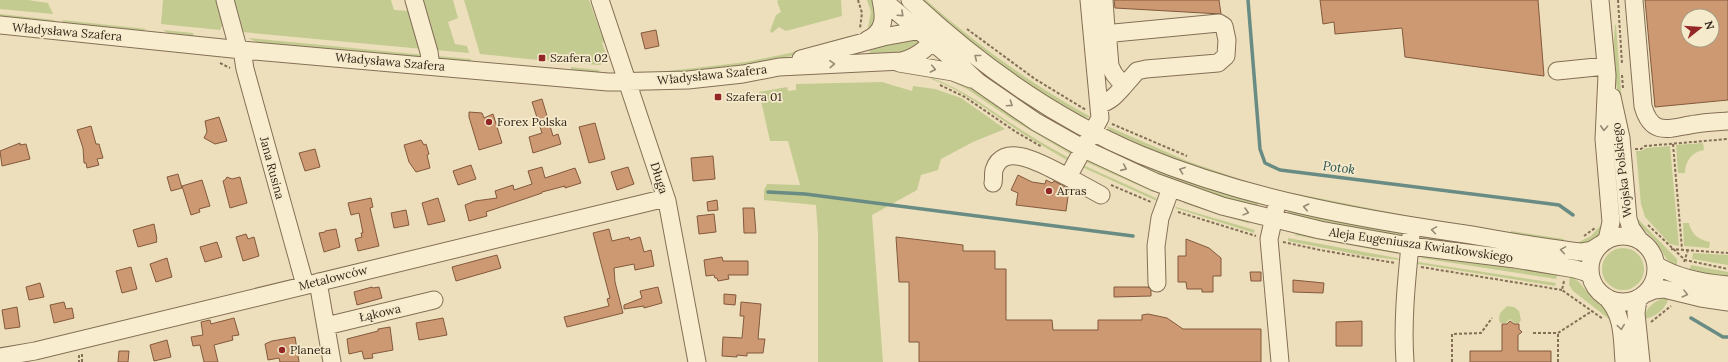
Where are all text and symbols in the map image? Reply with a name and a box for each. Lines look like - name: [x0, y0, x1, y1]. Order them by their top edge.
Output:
- north arrow: [1680, 8, 1720, 48]
- one-way arrow: [896, 10, 904, 17]
- street label: Władysława Szafera: [11, 19, 123, 44]
- text: N: [1702, 19, 1718, 32]
- street label: Władysława Szafera: [334, 49, 446, 74]
- place label: Szafera 02: [550, 50, 608, 65]
- marker: Szafera 02: [537, 53, 547, 63]
- one-way arrow: [974, 55, 981, 62]
- one-way arrow: [829, 60, 835, 69]
- street label: Władysława Szafera: [656, 61, 768, 88]
- one-way arrow: [930, 64, 936, 72]
- place label: Szafera 01: [726, 89, 782, 104]
- marker: Szafera 01: [713, 92, 723, 102]
- one-way arrow: [1006, 99, 1013, 106]
- place label: Forex Polska: [497, 114, 567, 129]
- marker: Forex Polska: [484, 117, 494, 127]
- street label: Wojska Polskiego: [1608, 122, 1635, 219]
- one-way arrow: [1600, 125, 1609, 131]
- street label: Jana Rusina: [257, 134, 288, 201]
- water label: Potok: [1322, 157, 1356, 178]
- street label: Długa: [647, 160, 672, 196]
- one-way arrow: [1119, 163, 1127, 171]
- one-way arrow: [1178, 167, 1185, 175]
- place label: Arras: [1056, 183, 1087, 198]
- marker: Arras: [1044, 186, 1054, 196]
- one-way arrow: [1303, 203, 1309, 211]
- one-way arrow: [1242, 207, 1249, 216]
- street label: Aleja Eugeniusza Kwiatkowskiego: [1327, 224, 1514, 265]
- one-way arrow: [1431, 226, 1437, 235]
- one-way arrow: [1560, 246, 1566, 255]
- street label: Metalowców: [297, 262, 369, 293]
- one-way arrow: [1681, 289, 1688, 298]
- street label: Łąkowa: [358, 300, 402, 325]
- one-way arrow: [1616, 324, 1625, 330]
- place label: Planeta: [290, 342, 331, 357]
- marker: Planeta: [277, 345, 287, 355]

